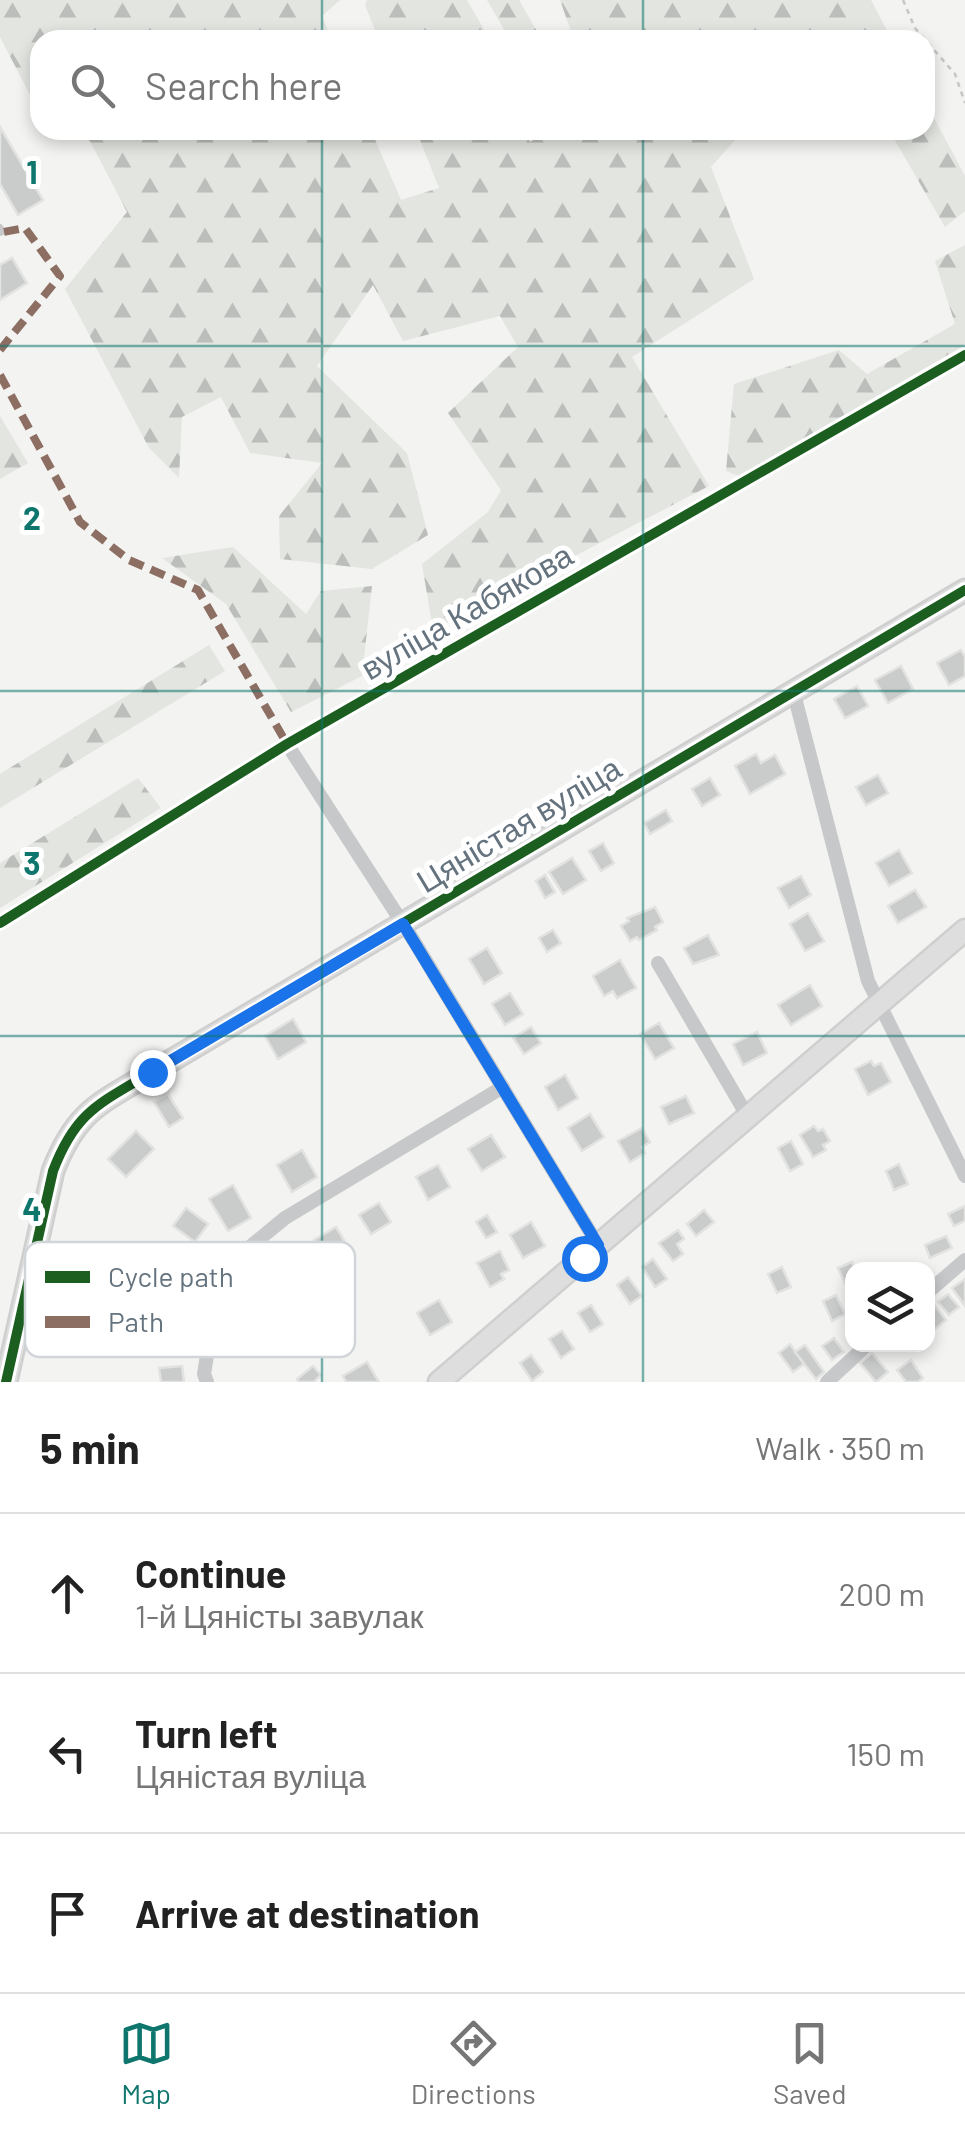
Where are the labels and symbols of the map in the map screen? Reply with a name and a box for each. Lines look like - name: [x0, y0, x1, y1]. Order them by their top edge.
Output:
- text: 1: [26, 152, 38, 190]
- text: 2: [23, 498, 41, 536]
- street label: вуліца Кабякова: [353, 534, 579, 687]
- street label: Цяністая вуліца: [409, 747, 627, 900]
- text: 3: [23, 843, 41, 881]
- route end: [130, 1050, 176, 1096]
- text: 4: [22, 1189, 42, 1227]
- route start: [562, 1236, 608, 1282]
- legend: [25, 1242, 355, 1357]
- text: Cycle path: [108, 1259, 234, 1293]
- text: Path: [108, 1304, 164, 1338]

